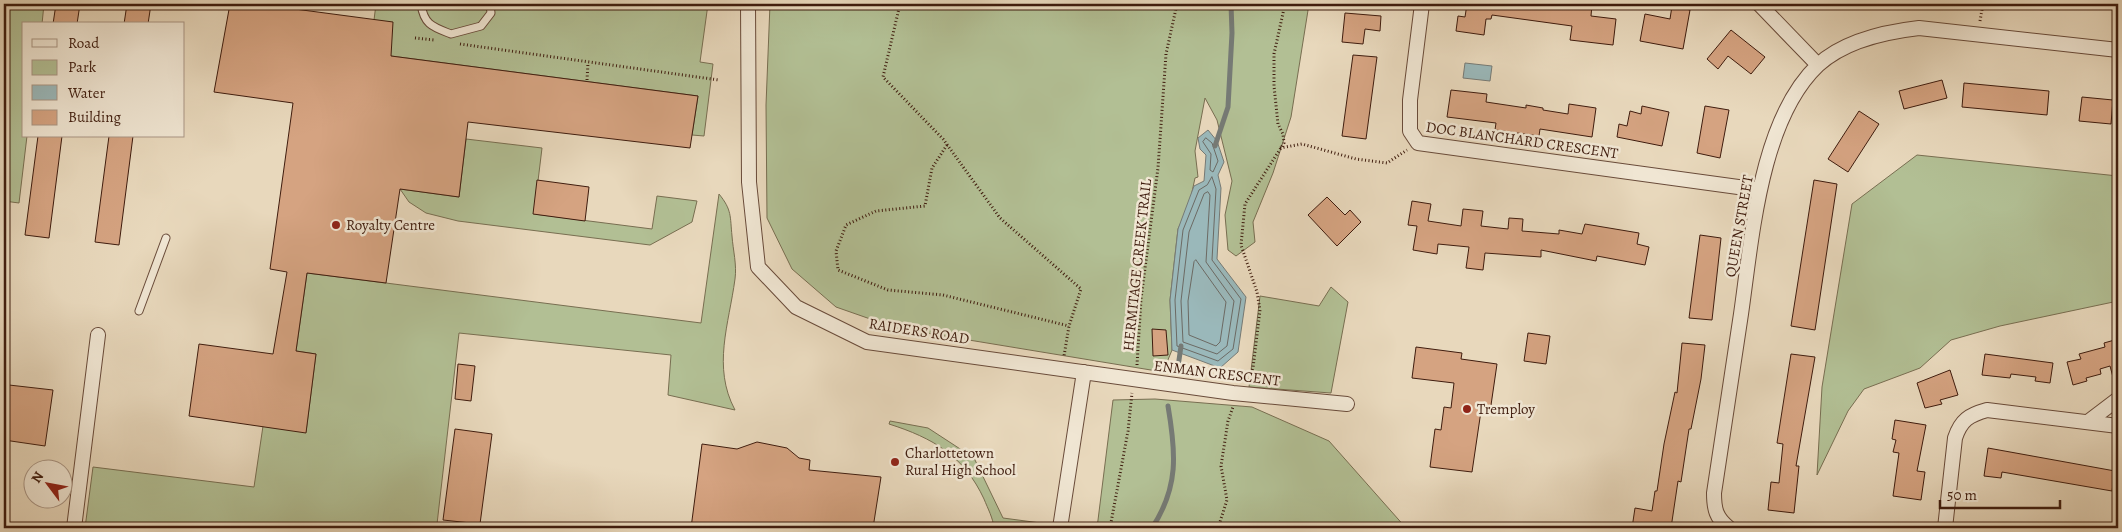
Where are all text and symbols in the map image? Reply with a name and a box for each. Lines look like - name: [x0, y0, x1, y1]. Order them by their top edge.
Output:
- legend: [22, 22, 185, 138]
- text: Road: [68, 33, 100, 53]
- text: Park: [68, 57, 97, 77]
- text: Water: [67, 83, 105, 103]
- text: Building: [68, 107, 121, 127]
- street label: DOC BLANCHARD CRESCENT: [1425, 117, 1620, 164]
- street label: QUEEN STREET: [1720, 173, 1758, 279]
- street label: HERMITAGE CREEK TRAIL: [1118, 177, 1156, 352]
- place label: Royalty Centre: [346, 215, 435, 235]
- marker: Royalty Centre: [330, 219, 342, 231]
- street label: RAIDERS ROAD: [867, 313, 971, 349]
- street label: ENMAN CRESCENT: [1153, 355, 1282, 391]
- place label: Tremploy: [1477, 399, 1535, 419]
- marker: Tremploy: [1461, 403, 1473, 415]
- place label: Charlottetown Rural High School: [905, 443, 1016, 480]
- marker: Charlottetown Rural High School: [889, 456, 901, 468]
- north arrow: [22, 460, 72, 510]
- text: N: [27, 468, 48, 487]
- scale bar: [1940, 477, 2060, 509]
- text: 50 m: [1947, 485, 1977, 505]

